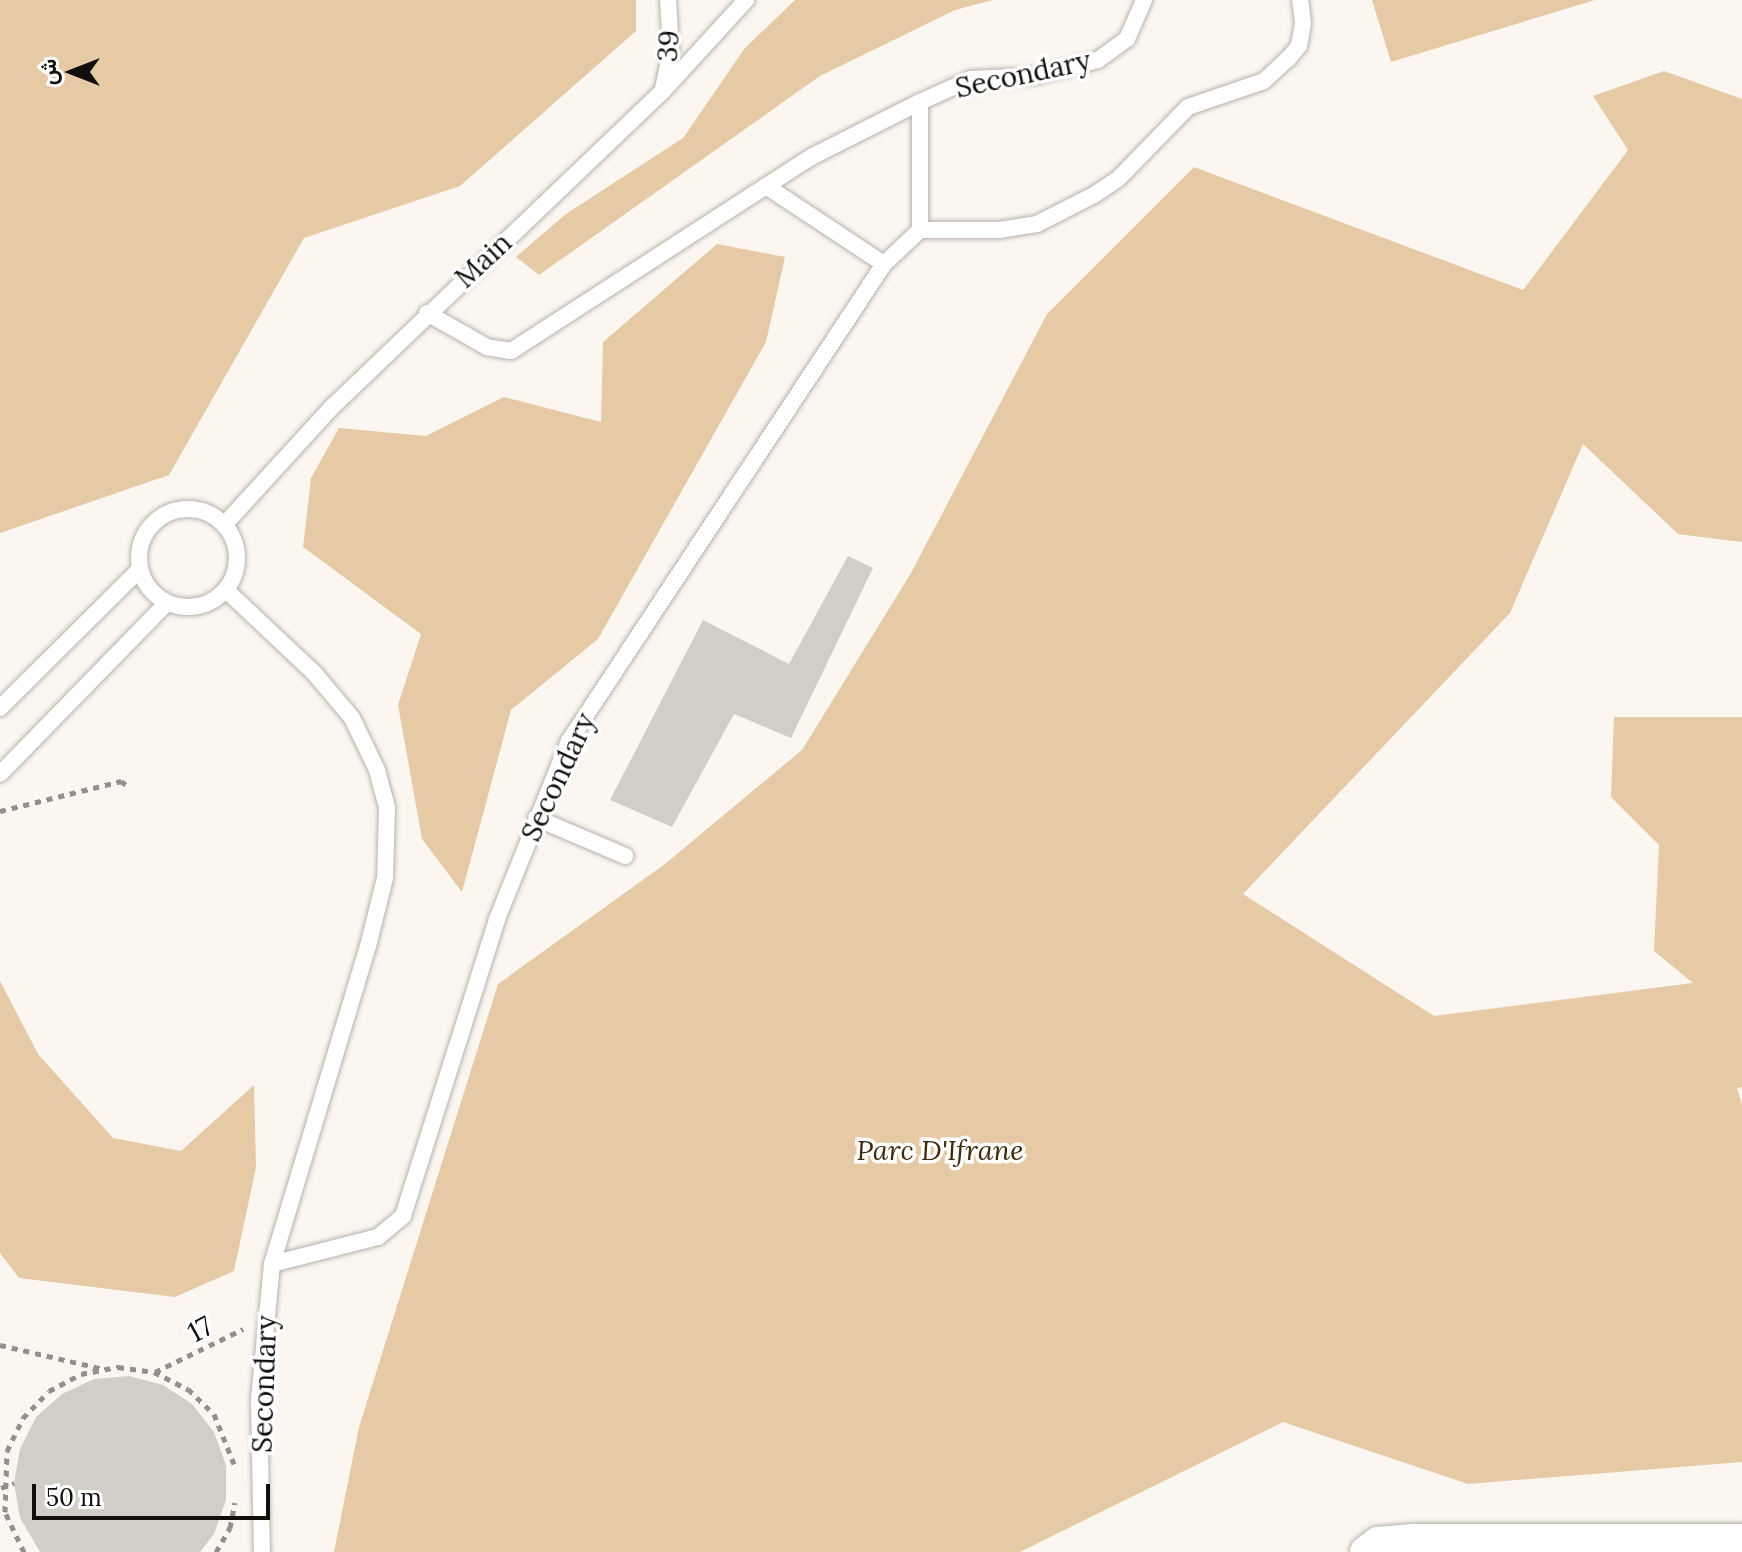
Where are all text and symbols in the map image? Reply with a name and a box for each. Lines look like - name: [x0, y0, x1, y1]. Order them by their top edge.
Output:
- street label: 39: [650, 29, 686, 63]
- north arrow: [32, 32, 112, 112]
- street label: Secondary: [952, 43, 1094, 105]
- text: ش: [34, 59, 62, 85]
- street label: Main: [448, 226, 518, 294]
- street label: Secondary: [514, 708, 602, 846]
- park label: Parc D'Ifrane: [856, 1133, 1024, 1167]
- street label: 17: [182, 1309, 218, 1349]
- street label: Secondary: [245, 1315, 283, 1453]
- scale bar: [36, 1468, 274, 1518]
- text: 50 m: [46, 1482, 102, 1513]

